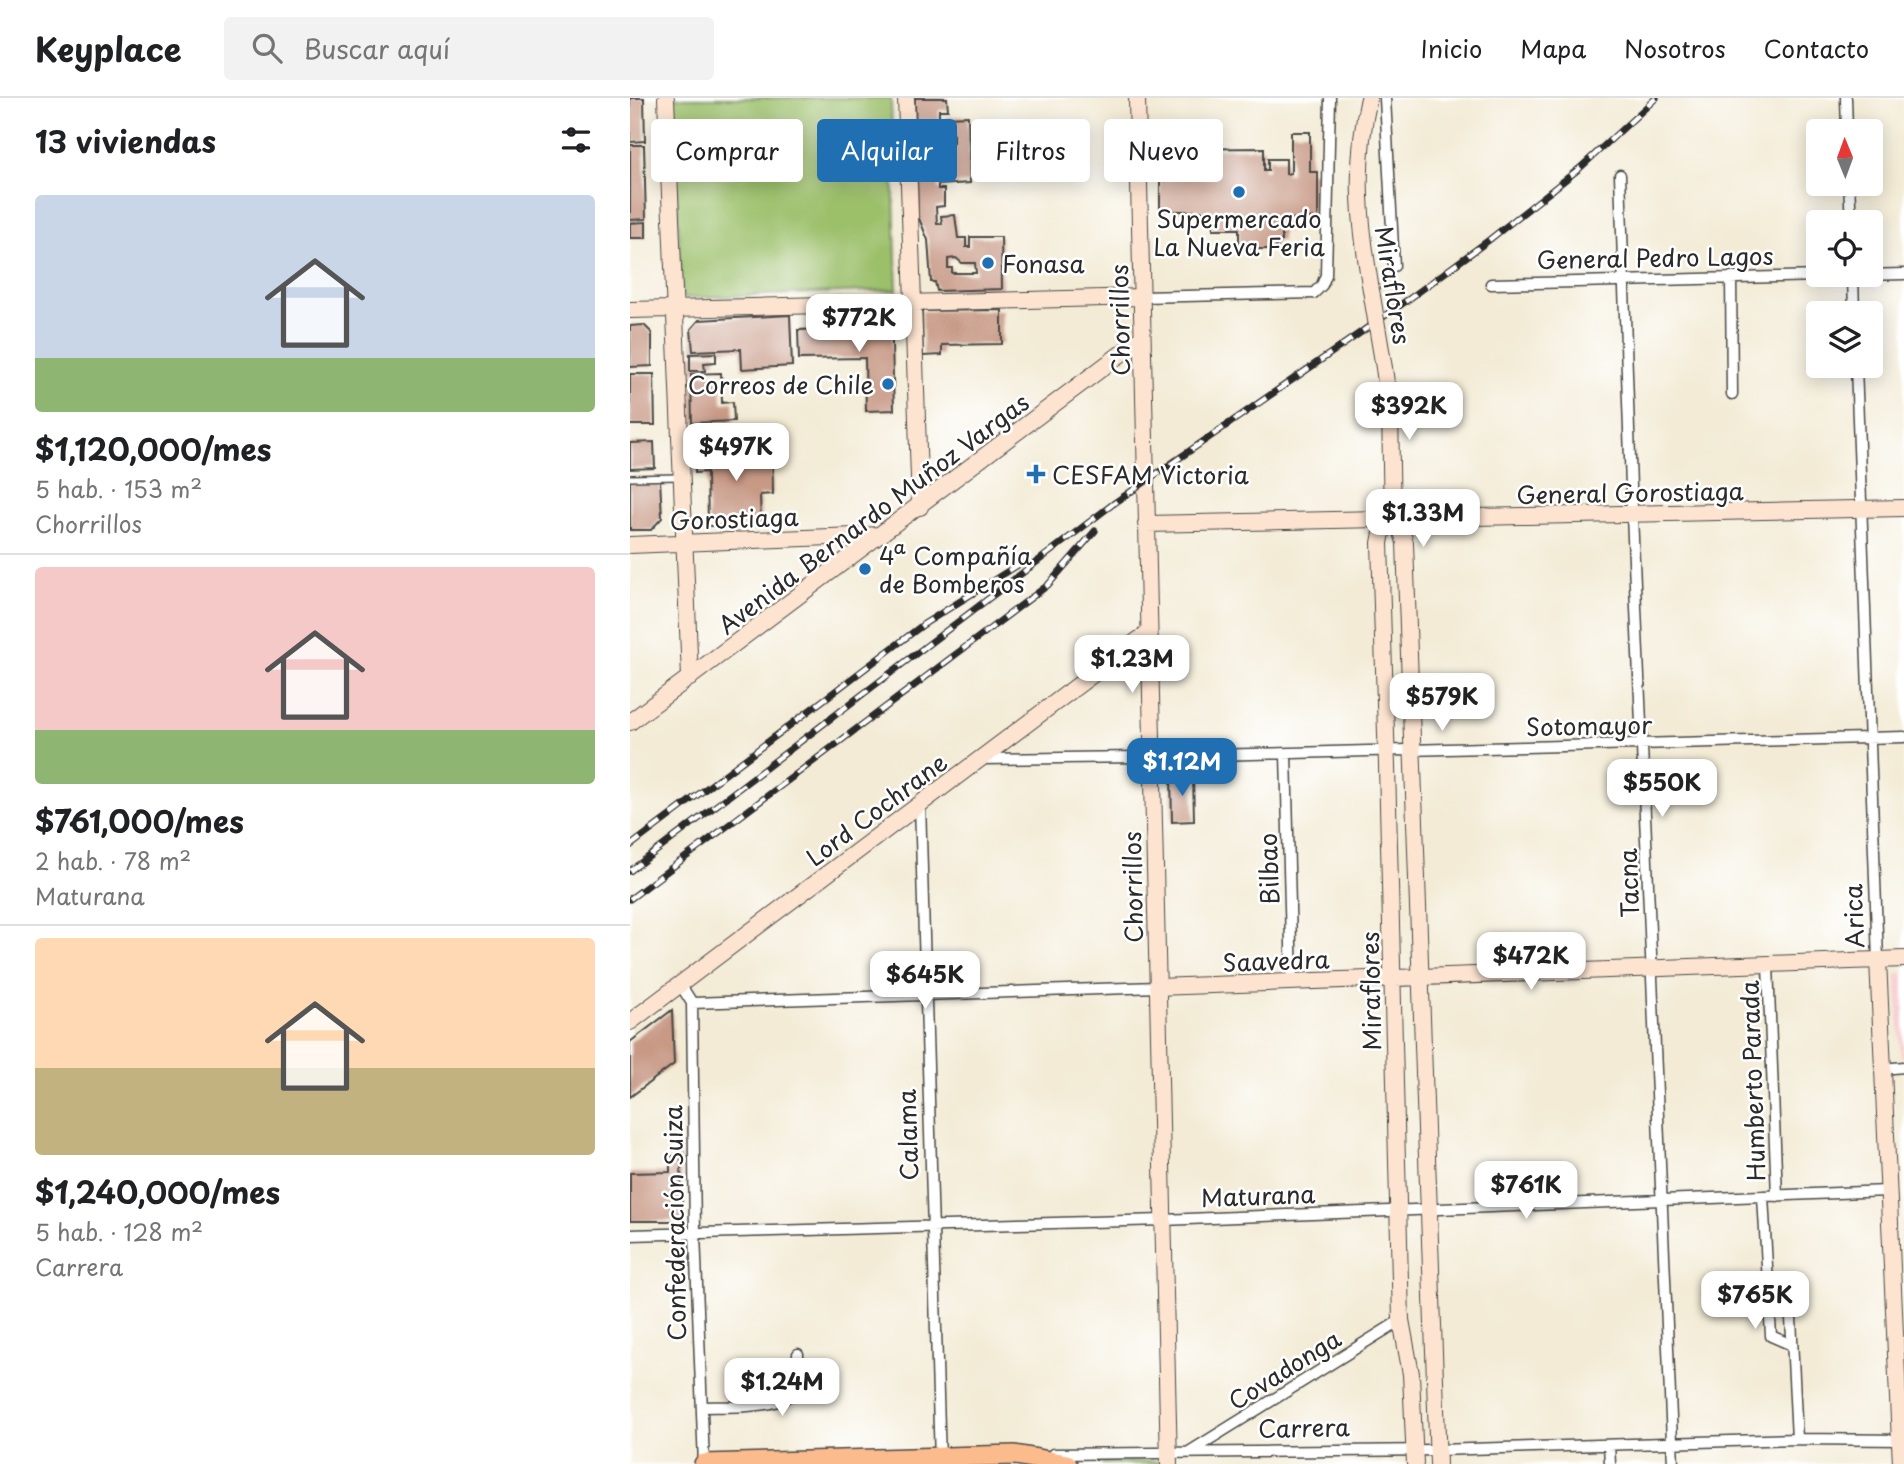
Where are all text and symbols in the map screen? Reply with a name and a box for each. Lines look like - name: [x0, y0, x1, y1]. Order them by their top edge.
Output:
- search box: [224, 17, 714, 80]
- text: Keyplace: [35, 23, 182, 73]
- icon: search: [248, 29, 286, 67]
- text: Buscar aquí: [304, 29, 450, 68]
- text: Inicio: [1421, 30, 1482, 66]
- text: Mapa: [1520, 30, 1586, 66]
- text: Nosotros: [1624, 30, 1726, 66]
- text: Contacto: [1764, 30, 1869, 66]
- text: 13 viviendas: [35, 118, 216, 163]
- chip: Comprar: [651, 119, 803, 182]
- chip: Alquilar: [817, 119, 957, 182]
- chip: Filtros: [971, 119, 1090, 182]
- chip: Nuevo: [1104, 119, 1223, 182]
- north arrow: [1806, 119, 1883, 196]
- map controls: [1806, 119, 1883, 378]
- icon: filters: [557, 121, 595, 159]
- marker: Supermercado La Nueva Feria: [1231, 184, 1247, 200]
- place label: Supermercado La Nueva Feria: [1153, 200, 1325, 264]
- button: locate: [1806, 210, 1883, 287]
- street label: Miraflores: [1367, 223, 1421, 347]
- street label: General Pedro Lagos: [1536, 237, 1774, 277]
- icon: home: [252, 240, 378, 366]
- place label: Fonasa: [1002, 245, 1085, 281]
- marker: Fonasa: [980, 255, 996, 271]
- street label: Chorrillos: [1100, 264, 1138, 376]
- pin: $772K: [810, 294, 908, 354]
- text: $772K: [822, 299, 896, 334]
- button: layers: [1806, 301, 1883, 378]
- place label: Correos de Chile: [688, 366, 874, 402]
- marker: Correos de Chile: [880, 376, 896, 392]
- pin: $392K: [1360, 382, 1458, 442]
- street label: Avenida Bernardo Muñoz Vargas: [710, 384, 1036, 642]
- text: $392K: [1371, 387, 1447, 422]
- pin: $497K: [687, 424, 785, 483]
- text: $1,120,000/mes: [35, 426, 272, 471]
- text: $497K: [699, 428, 773, 463]
- place label: CESFAM Victoria: [1052, 456, 1249, 492]
- marker: CESFAM Victoria: [1026, 464, 1046, 484]
- text: 5 hab. · 153 m²: [35, 471, 202, 506]
- street label: General Gorostiaga: [1516, 472, 1744, 512]
- pin: $1.33M: [1366, 490, 1480, 549]
- text: $1.33M: [1382, 494, 1464, 529]
- street label: Gorostiaga: [669, 498, 799, 538]
- text: Chorrillos: [35, 506, 142, 541]
- place label: 4ª Compañía de Bomberos: [879, 537, 1032, 601]
- marker: 4ª Compañía de Bomberos: [857, 561, 873, 577]
- icon: home: [252, 612, 378, 738]
- pin: $1.23M: [1075, 636, 1189, 695]
- text: $1.23M: [1090, 640, 1174, 675]
- pin: $579K: [1393, 674, 1491, 733]
- text: $579K: [1406, 678, 1478, 713]
- street label: Sotomayor: [1526, 706, 1653, 744]
- pin: $1.12M: [1125, 738, 1239, 798]
- text: $1.12M: [1143, 743, 1221, 778]
- street label: Lord Cochrane: [798, 744, 954, 874]
- pin: $550K: [1613, 760, 1711, 819]
- text: $550K: [1623, 764, 1701, 799]
- text: $761,000/mes: [35, 798, 244, 843]
- street label: Chorrillos: [1113, 831, 1151, 943]
- street label: Bilbao: [1249, 832, 1287, 906]
- text: 2 hab. · 78 m²: [35, 843, 191, 878]
- street label: Tacna: [1609, 848, 1647, 918]
- text: Maturana: [35, 878, 145, 913]
- street label: Arica: [1834, 883, 1872, 949]
- street label: Miraflores: [1351, 931, 1389, 1051]
- pin: $472K: [1482, 932, 1580, 992]
- text: $472K: [1493, 937, 1569, 972]
- street label: Saavedra: [1222, 940, 1330, 980]
- pin: $645K: [876, 951, 974, 1011]
- text: $645K: [886, 956, 964, 991]
- street label: Humberto Parada: [1731, 980, 1773, 1182]
- icon: home: [252, 983, 378, 1109]
- street label: Calama: [887, 1089, 927, 1181]
- street label: Confederación Suiza: [654, 1105, 694, 1341]
- pin: $761K: [1477, 1162, 1575, 1221]
- text: $761K: [1490, 1166, 1562, 1201]
- text: $1,240,000/mes: [35, 1169, 280, 1214]
- street label: Maturana: [1200, 1175, 1316, 1215]
- text: 5 hab. · 128 m²: [35, 1214, 203, 1249]
- text: Carrera: [35, 1249, 123, 1284]
- pin: $765K: [1706, 1272, 1804, 1331]
- text: $765K: [1717, 1276, 1793, 1311]
- street label: Covadonga: [1221, 1320, 1347, 1418]
- pin: $1.24M: [725, 1358, 839, 1418]
- text: $1.24M: [740, 1363, 824, 1398]
- street label: Carrera: [1258, 1408, 1350, 1446]

